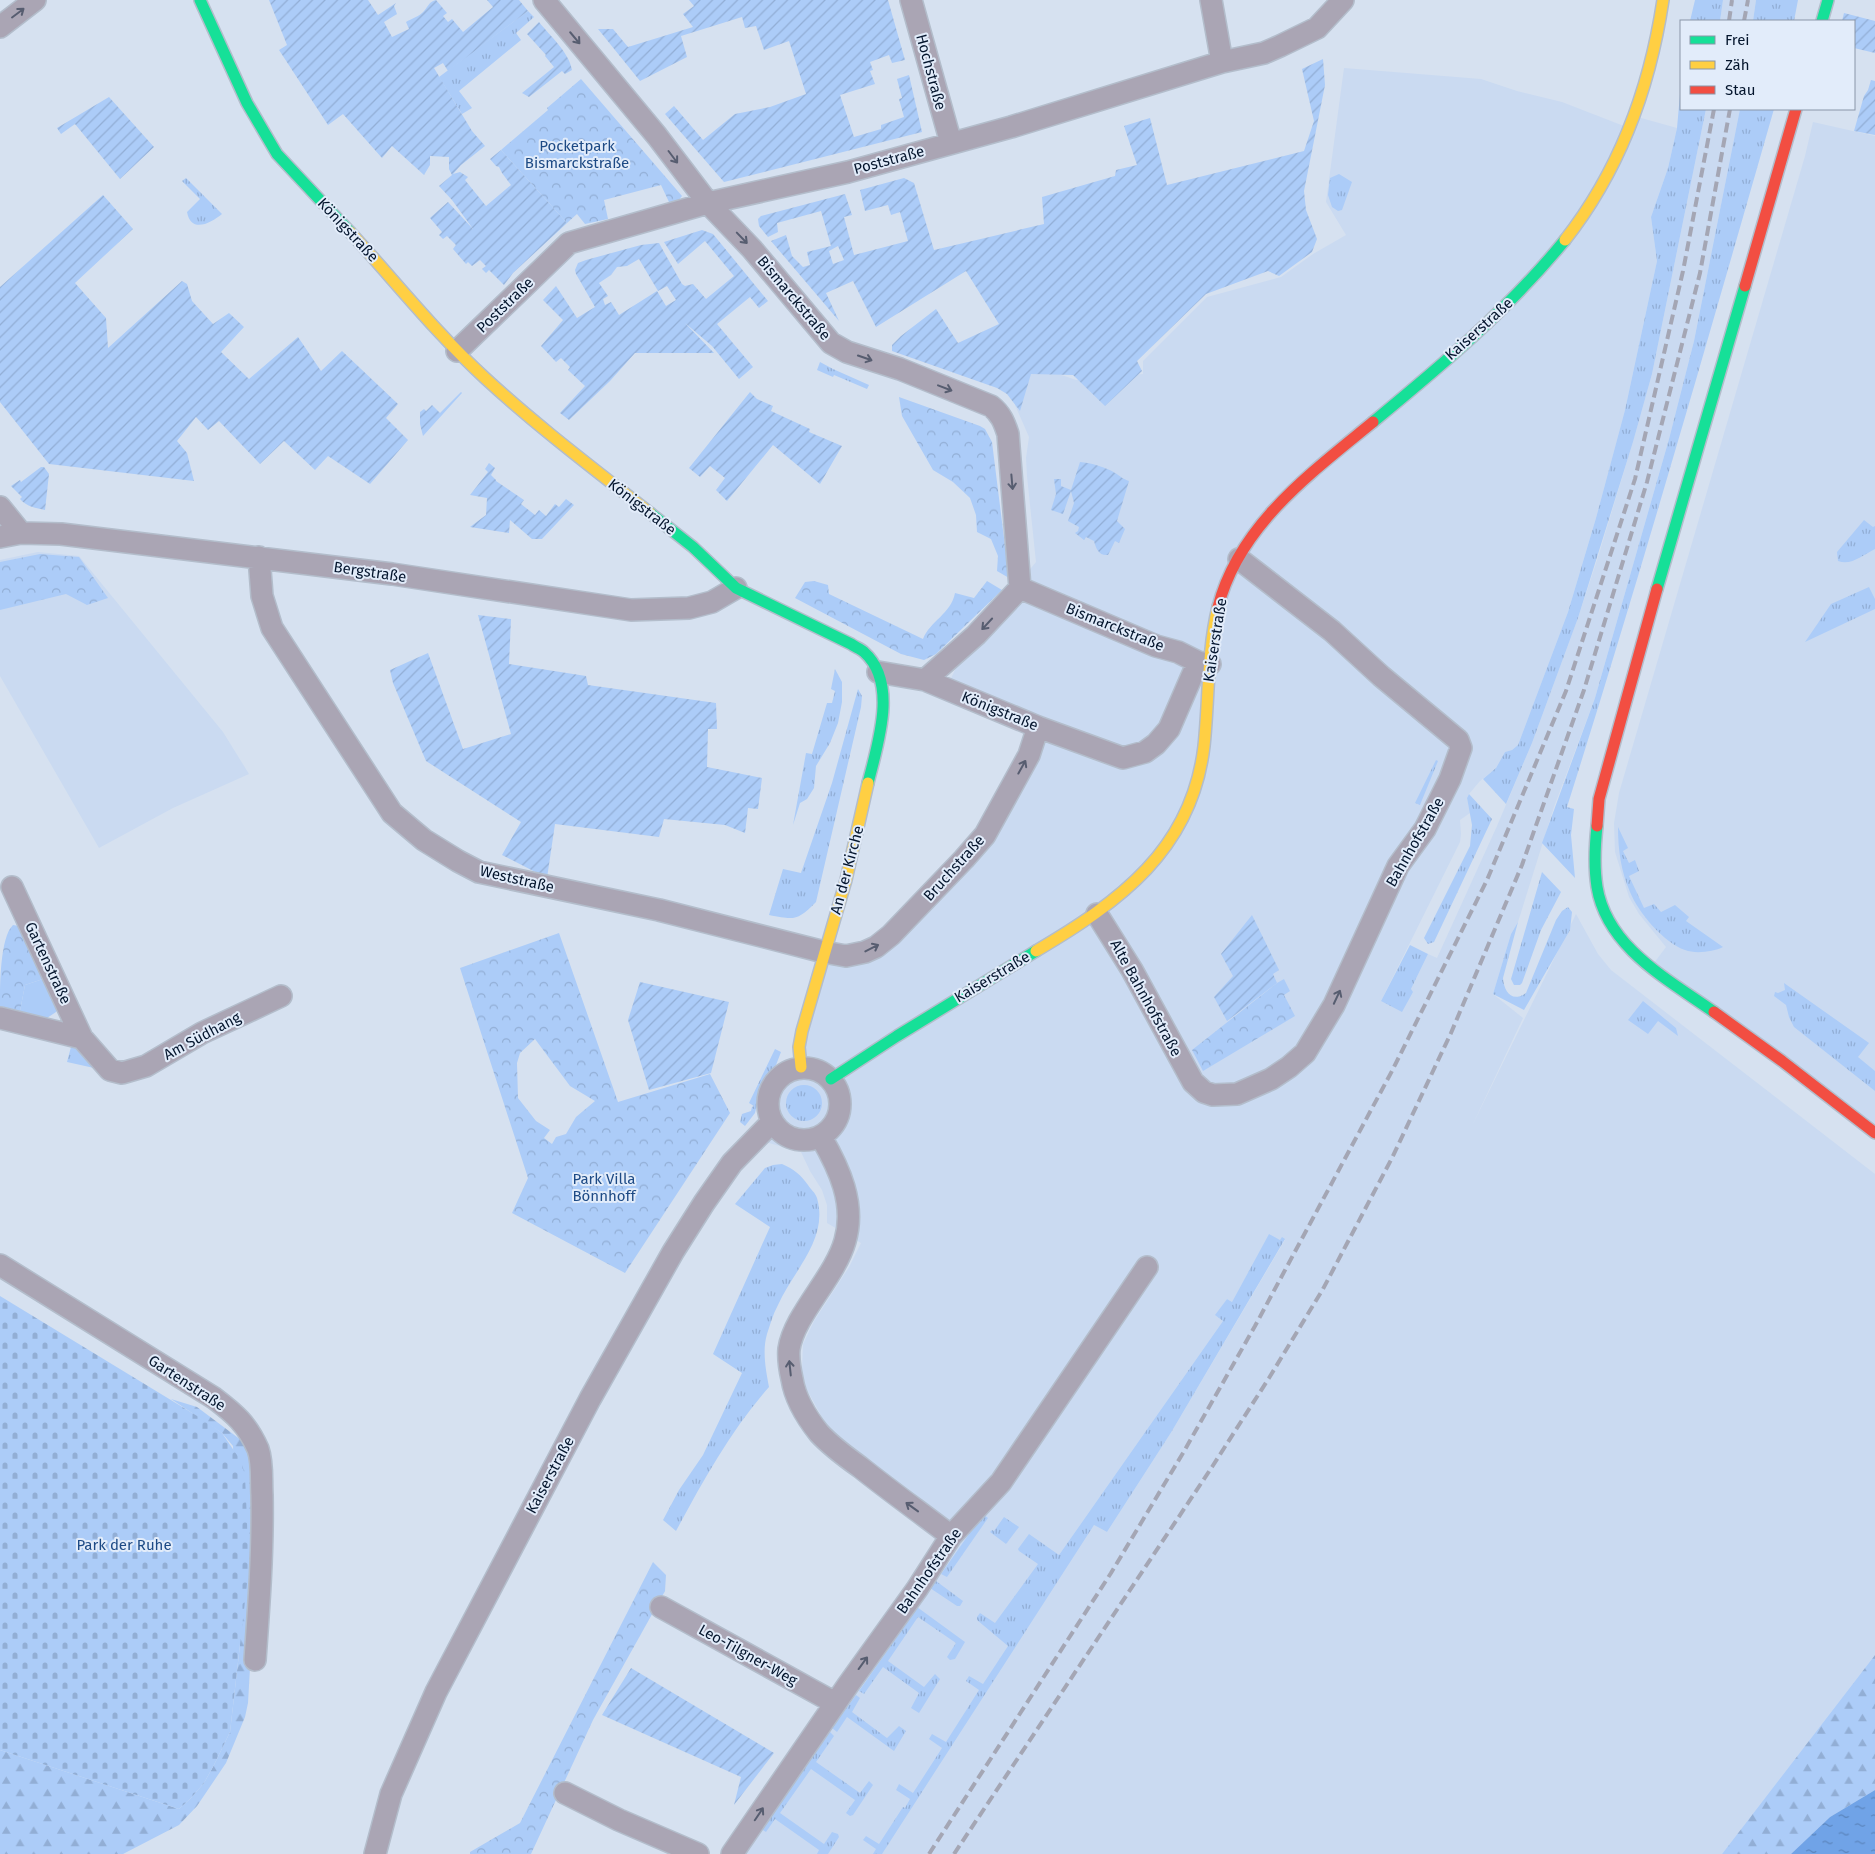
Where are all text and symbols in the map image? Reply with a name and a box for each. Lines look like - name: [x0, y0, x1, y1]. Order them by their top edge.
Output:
- one-way arrow: [11, 8, 24, 19]
- legend: [1680, 20, 1855, 110]
- one-way arrow: [570, 31, 581, 44]
- text: Frei: [1725, 31, 1750, 49]
- street label: Hochstraße: [912, 32, 950, 112]
- text: Zäh: [1725, 56, 1750, 74]
- text: Stau: [1725, 81, 1755, 99]
- park label: Pocketpark Bismarckstraße: [525, 137, 629, 172]
- street label: Poststraße: [852, 142, 926, 178]
- one-way arrow: [667, 150, 678, 163]
- street label: Königstraße: [314, 194, 382, 266]
- one-way arrow: [736, 232, 748, 244]
- street label: Bismarckstraße: [754, 252, 834, 344]
- street label: Poststraße: [473, 273, 537, 337]
- street label: Kaiserstraße: [1441, 294, 1517, 364]
- one-way arrow: [857, 353, 873, 363]
- one-way arrow: [937, 384, 952, 393]
- one-way arrow: [1007, 474, 1016, 490]
- street label: Königstraße: [605, 475, 679, 539]
- street label: Bergstraße: [332, 558, 408, 586]
- street label: Kaiserstraße: [1199, 597, 1231, 683]
- street label: Bismarckstraße: [1063, 599, 1167, 655]
- one-way arrow: [981, 617, 993, 630]
- street label: Königstraße: [959, 687, 1041, 735]
- one-way arrow: [1017, 759, 1027, 774]
- street label: Bahnhofstraße: [1382, 794, 1448, 890]
- street label: An der Kirche: [827, 824, 867, 916]
- street label: Bruchstraße: [920, 831, 988, 905]
- street label: Weststraße: [478, 862, 556, 896]
- street label: Gartenstraße: [21, 919, 75, 1007]
- street label: Alte Bahnhofstraße: [1106, 937, 1186, 1059]
- one-way arrow: [864, 943, 879, 953]
- street label: Kaiserstraße: [951, 947, 1033, 1007]
- one-way arrow: [1333, 990, 1343, 1005]
- street label: Am Südhang: [160, 1008, 244, 1064]
- park label: Park Villa Bönnhoff: [572, 1170, 637, 1205]
- street label: Gartenstraße: [145, 1351, 229, 1415]
- one-way arrow: [785, 1361, 795, 1377]
- street label: Kaiserstraße: [522, 1433, 578, 1517]
- one-way arrow: [905, 1502, 919, 1512]
- street label: Bahnhofstraße: [893, 1525, 965, 1617]
- park label: Park der Ruhe: [76, 1536, 172, 1554]
- street label: Leo-Tilgner-Weg: [696, 1620, 801, 1690]
- one-way arrow: [858, 1657, 869, 1670]
- one-way arrow: [754, 1807, 764, 1821]

